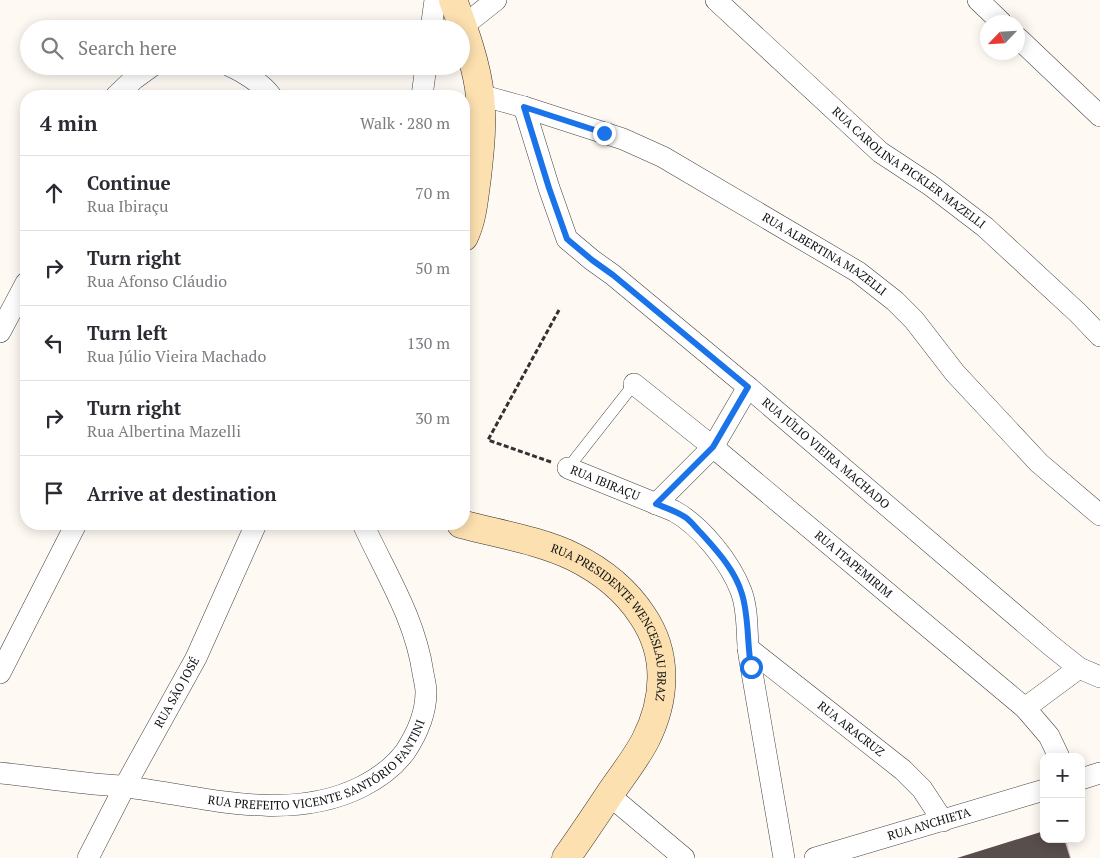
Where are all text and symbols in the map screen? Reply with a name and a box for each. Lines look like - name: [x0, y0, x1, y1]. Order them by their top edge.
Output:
- north arrow: [980, 15, 1025, 60]
- search box: [20, 20, 470, 75]
- icon: search: [38, 34, 66, 62]
- text: Search here: [78, 35, 177, 60]
- street label: RUA CAROLINA PICKLER MAZELLI: [829, 104, 989, 232]
- text: 4 min: [40, 109, 97, 137]
- text: Walk · 280 m: [360, 112, 450, 134]
- route end: [593, 122, 616, 145]
- text: Continue: [87, 170, 171, 195]
- icon: ahead: [40, 179, 68, 207]
- text: 70 m: [415, 182, 450, 204]
- text: Rua Ibiraçu: [87, 195, 168, 217]
- street label: RUA ALBERTINA MAZELLI: [760, 209, 890, 299]
- text: Turn right: [87, 245, 181, 270]
- icon: right: [40, 254, 68, 282]
- text: 50 m: [415, 257, 450, 279]
- text: Rua Afonso Cláudio: [87, 270, 227, 292]
- text: Turn left: [87, 320, 168, 345]
- icon: left: [40, 329, 68, 357]
- text: 130 m: [407, 332, 450, 354]
- text: Rua Júlio Vieira Machado: [87, 345, 266, 367]
- street label: RUA JÚLIO VIEIRA MACHADO: [759, 394, 893, 512]
- text: Turn right: [87, 395, 181, 420]
- icon: right: [40, 404, 68, 432]
- text: 30 m: [415, 407, 450, 429]
- text: Rua Albertina Mazelli: [87, 420, 241, 442]
- street label: RUA IBIRAÇU: [568, 462, 642, 503]
- icon: arrive: [40, 479, 68, 507]
- text: Arrive at destination: [87, 481, 276, 506]
- street label: RUA ITAPEMIRIM: [812, 527, 896, 601]
- street label: RUA PRESIDENTE WENCESLAU BRAZ: [549, 540, 670, 702]
- street label: RUA SÃO JOSÉ: [151, 654, 202, 730]
- route start: [740, 656, 763, 679]
- street label: RUA ARACRUZ: [815, 698, 888, 759]
- street label: RUA PREFEITO VICENTE SANTÓRIO FANTINI: [207, 718, 428, 812]
- map controls: [1040, 753, 1085, 843]
- button: +: [1040, 753, 1085, 798]
- button: −: [1040, 798, 1085, 843]
- street label: RUA ANCHIETA: [886, 804, 973, 843]

